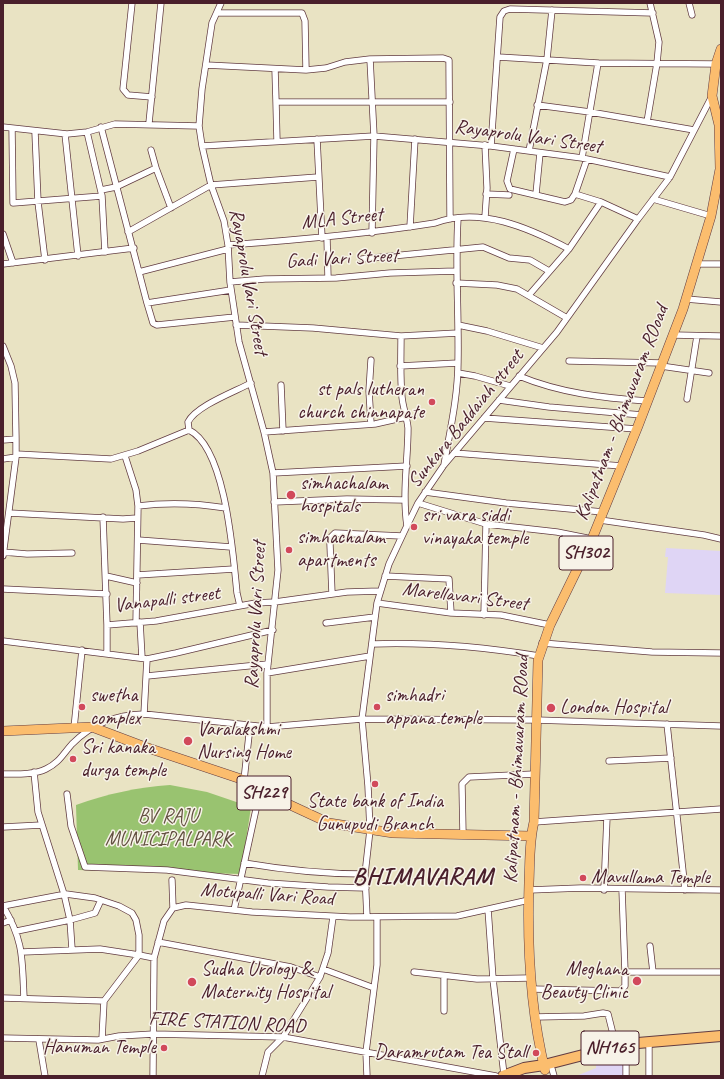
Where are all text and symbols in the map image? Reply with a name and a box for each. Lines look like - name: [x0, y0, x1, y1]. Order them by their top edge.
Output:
- street label: Rayaprolu Vari Street: [453, 115, 603, 159]
- street label: MLA Street: [300, 203, 384, 235]
- street label: Rayaprolu Vari Street: [223, 207, 273, 357]
- street label: Gadi Vari Street: [286, 244, 398, 274]
- street label: Kalipatnam - Bhimavaram ROoad: [570, 302, 674, 524]
- street label: Sunkara Baddaiah street: [403, 345, 529, 493]
- place label: st pals lutheran church chinnapate: [297, 378, 424, 425]
- marker: st pals lutheran church chinnapate: [427, 397, 437, 407]
- place label: simhachalam hospitals: [300, 472, 388, 519]
- marker: simhachalam hospitals: [285, 489, 297, 501]
- place label: sri vara siddi vinayaka temple: [422, 504, 528, 551]
- marker: sri vara siddi vinayaka temple: [409, 522, 419, 532]
- place label: simhachalam apartments: [297, 526, 385, 573]
- road number: SH302: [559, 536, 613, 570]
- street label: Rayaprolu Vari Street: [240, 540, 272, 690]
- marker: simhachalam apartments: [284, 545, 294, 555]
- street label: Marellavari Street: [401, 577, 529, 617]
- street label: Vanapalli street: [113, 582, 221, 618]
- street label: Kalipatnam - Bhimavaram ROoad: [499, 654, 535, 884]
- place label: swetha complex: [90, 684, 141, 731]
- place label: simhadri appana temple: [385, 684, 482, 731]
- place label: London Hospital: [560, 696, 668, 720]
- marker: swetha complex: [77, 702, 87, 712]
- marker: simhadri appana temple: [372, 702, 382, 712]
- marker: London Hospital: [545, 702, 557, 714]
- place label: Varalakshmi Nursing Home: [197, 718, 291, 765]
- marker: Varalakshmi Nursing Home: [182, 735, 194, 747]
- place label: Sri kanaka durga temple: [81, 736, 166, 783]
- marker: Sri kanaka durga temple: [68, 754, 78, 764]
- road number: SH229: [237, 776, 291, 810]
- marker: State bank of India Gunupudi Branch: [370, 779, 380, 789]
- place label: State bank of India Gunupudi Branch: [307, 790, 443, 837]
- park label: BV RAJU MUNICIPALPARK: [105, 805, 231, 852]
- district label: BHIMAVARAM: [353, 864, 493, 892]
- place label: Mavullama Temple: [591, 866, 710, 890]
- marker: Mavullama Temple: [578, 873, 588, 883]
- street label: Motupalli Vari Road: [200, 878, 334, 912]
- place label: Sudha Urology & Maternity Hospital: [201, 958, 330, 1005]
- place label: Meghana Beauty Clinic: [541, 958, 628, 1005]
- marker: Meghana Beauty Clinic: [631, 975, 643, 987]
- marker: Sudha Urology & Maternity Hospital: [186, 976, 198, 988]
- street label: FIRE STATION ROAD: [148, 1007, 306, 1039]
- road number: NH165: [581, 1031, 639, 1065]
- place label: Hanuman Temple: [43, 1036, 156, 1060]
- place label: Daramrutam Tea Stall: [374, 1041, 528, 1065]
- marker: Hanuman Temple: [159, 1043, 169, 1053]
- marker: Daramrutam Tea Stall: [531, 1048, 541, 1058]

